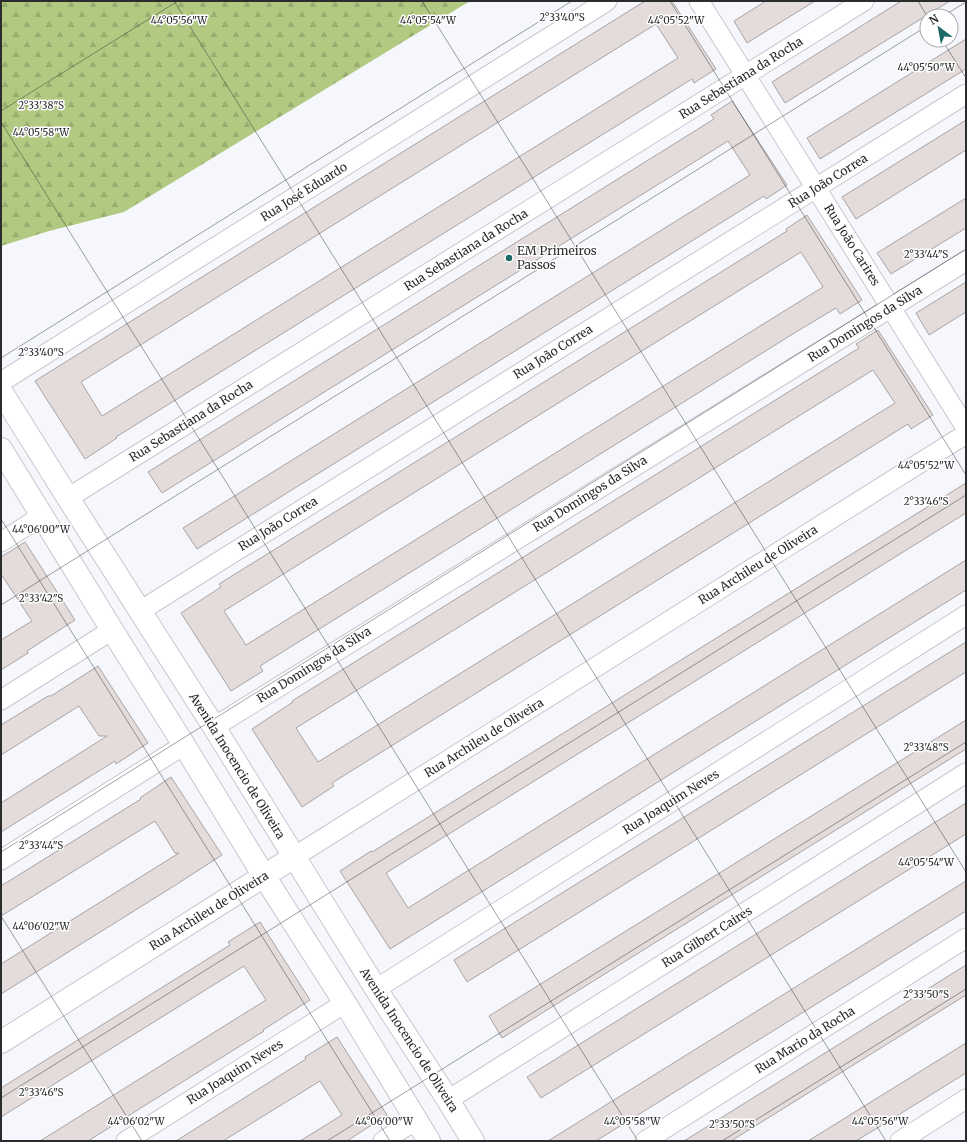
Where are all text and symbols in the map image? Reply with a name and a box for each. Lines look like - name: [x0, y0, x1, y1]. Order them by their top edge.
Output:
- north arrow: [919, 8, 959, 48]
- text: 2°33'40"S: [539, 11, 585, 24]
- text: N: [926, 11, 941, 28]
- text: 44°05'56"W: [151, 14, 208, 27]
- text: 44°05'54"W: [400, 14, 457, 27]
- text: 44°05'52"W: [648, 14, 705, 27]
- street label: Rua Sebastiana da Rocha: [676, 33, 806, 122]
- text: 44°05'50"W: [897, 61, 956, 74]
- text: 2°33'38"S: [18, 99, 64, 112]
- text: 44°05'58"W: [13, 126, 70, 139]
- street label: Rua João Correa: [785, 150, 871, 211]
- street label: Rua José Eduardo: [258, 159, 350, 224]
- street label: Rua João Carires: [821, 201, 884, 288]
- street label: Rua Sebastiana da Rocha: [401, 205, 531, 294]
- place label: EM Primeiros Passos: [517, 243, 597, 272]
- text: 2°33'44"S: [904, 248, 948, 261]
- marker: EM Primeiros Passos: [504, 253, 514, 263]
- street label: Rua Domingos da Silva: [805, 282, 925, 365]
- street label: Rua João Correa: [510, 321, 596, 382]
- text: 2°33'40"S: [18, 346, 64, 359]
- street label: Rua Sebastiana da Rocha: [126, 376, 256, 465]
- street label: Rua Domingos da Silva: [530, 452, 650, 535]
- text: 44°05'52"W: [898, 459, 955, 472]
- street label: Rua João Correa: [235, 493, 321, 554]
- text: 2°33'46"S: [904, 495, 948, 508]
- street label: Rua Archileu de Oliveira: [695, 521, 821, 607]
- text: 44°06'00"W: [12, 523, 71, 536]
- text: 2°33'42"S: [19, 592, 63, 605]
- street label: Rua Domingos da Silva: [254, 623, 374, 706]
- street label: Avenida Inocencio de Oliveira: [186, 689, 289, 842]
- street label: Rua Archileu de Oliveira: [421, 694, 547, 780]
- text: 2°33'48"S: [903, 741, 949, 754]
- street label: Rua Joaquim Neves: [620, 766, 722, 837]
- text: 2°33'44"S: [19, 839, 63, 852]
- text: 44°05'54"W: [898, 856, 955, 869]
- street label: Rua Archileu de Oliveira: [146, 867, 272, 953]
- street label: Rua Gilbert Caires: [659, 903, 755, 970]
- text: 44°06'02"W: [12, 920, 71, 933]
- street label: Avenida Inocencio de Oliveira: [356, 964, 462, 1115]
- text: 2°33'50"S: [903, 988, 949, 1001]
- street label: Rua Mario da Rocha: [752, 1002, 858, 1076]
- street label: Rua Joaquim Neves: [184, 1036, 286, 1107]
- text: 2°33'46"S: [19, 1086, 63, 1099]
- text: 44°06'02"W: [107, 1115, 166, 1128]
- text: 44°06'00"W: [355, 1115, 414, 1128]
- text: 44°05'58"W: [604, 1115, 661, 1128]
- text: 44°05'56"W: [852, 1115, 909, 1128]
- text: 2°33'50"S: [709, 1118, 755, 1131]

